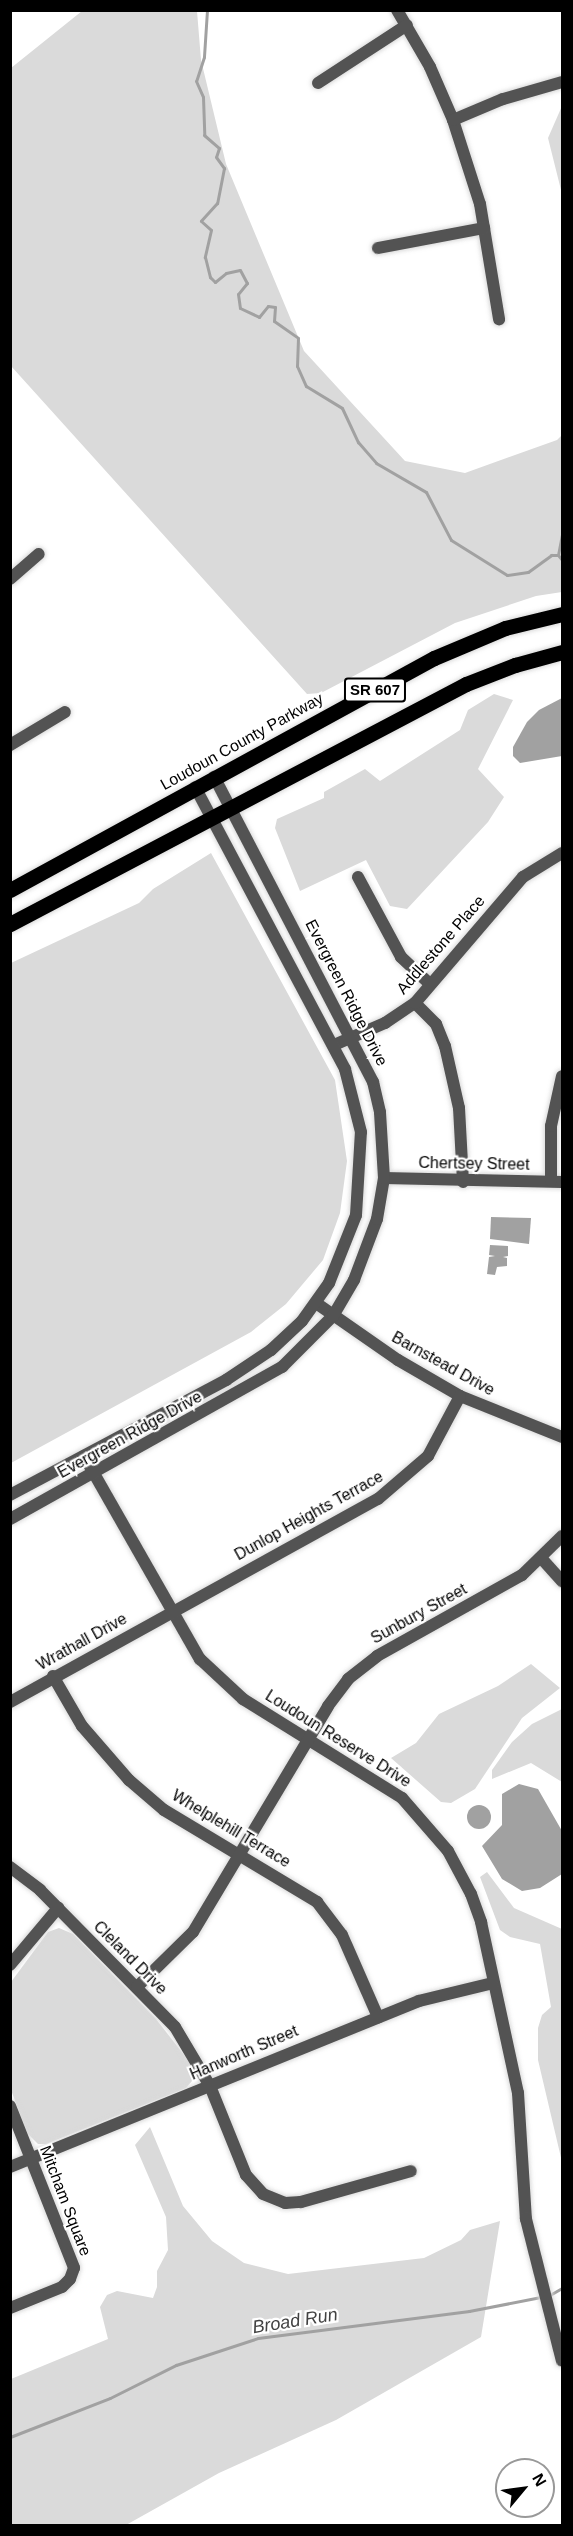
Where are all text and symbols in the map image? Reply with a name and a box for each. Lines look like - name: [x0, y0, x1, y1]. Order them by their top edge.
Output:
- road number: SR 607: [344, 678, 406, 702]
- street label: Loudoun County Parkway: [157, 689, 327, 795]
- street label: Addlestone Place: [393, 892, 489, 998]
- street label: Evergreen Ridge Drive: [301, 917, 391, 1069]
- street label: Chertsey Street: [418, 1153, 530, 1175]
- street label: Barnstead Drive: [388, 1328, 498, 1400]
- street label: Evergreen Ridge Drive: [55, 1387, 205, 1483]
- street label: Dunlop Heights Terrace: [231, 1467, 387, 1565]
- street label: Sunbury Street: [368, 1580, 470, 1648]
- street label: Wrathall Drive: [34, 1609, 130, 1675]
- street label: Loudoun Reserve Drive: [262, 1686, 414, 1792]
- street label: Whelplehill Terrace: [168, 1786, 294, 1872]
- street label: Cleland Drive: [89, 1917, 171, 1999]
- street label: Hanworth Street: [187, 2022, 301, 2084]
- street label: Mitcham Square: [35, 2143, 95, 2259]
- water label: Broad Run: [251, 2304, 339, 2338]
- north arrow: [495, 2458, 555, 2518]
- text: N: [529, 2471, 550, 2489]

